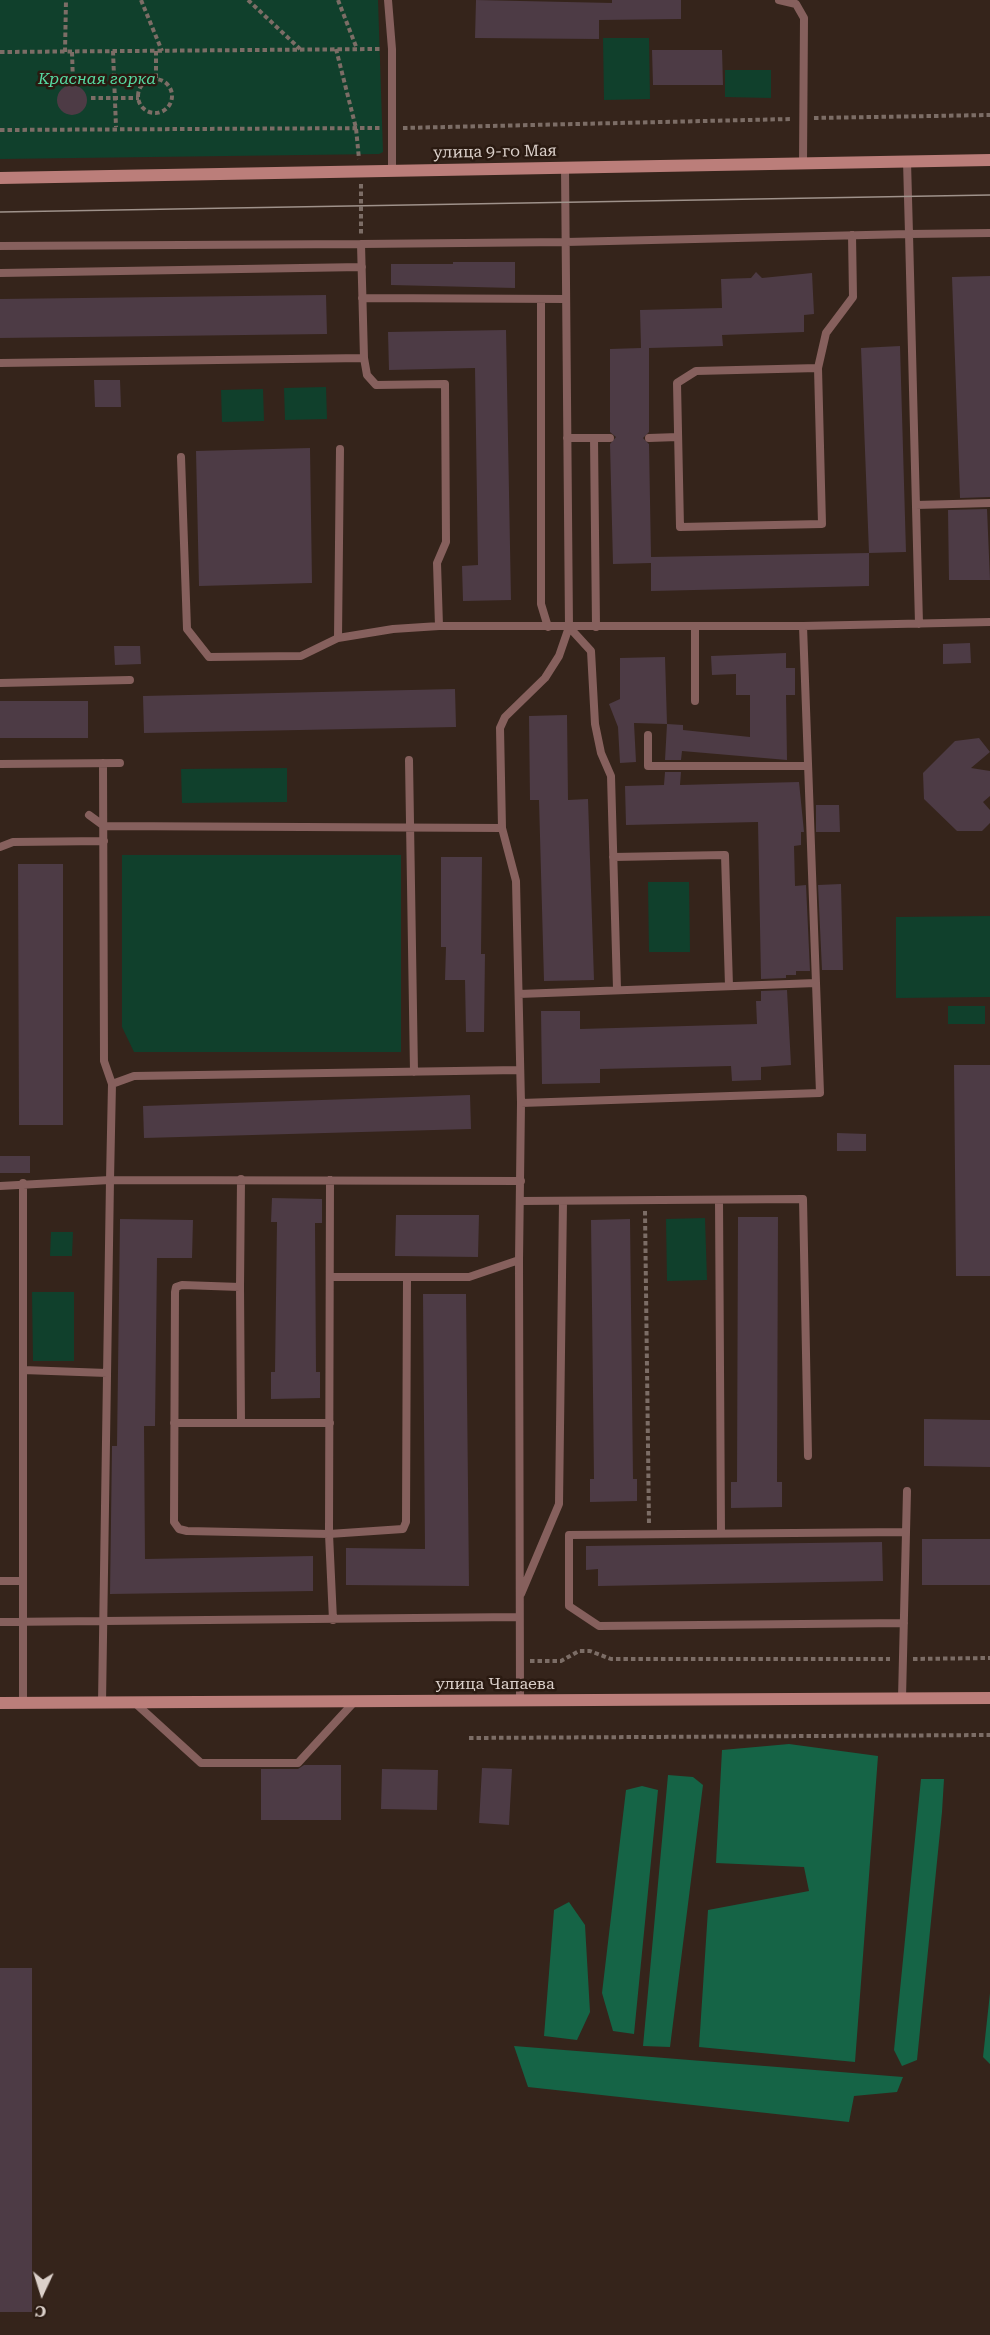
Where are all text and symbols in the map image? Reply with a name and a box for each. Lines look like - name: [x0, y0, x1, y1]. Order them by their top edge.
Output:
- park label: Красная горка: [38, 69, 156, 89]
- street label: улица 9-го Мая: [433, 141, 557, 163]
- street label: улица Чапаева: [435, 1674, 555, 1694]
- north arrow: [12, 2263, 72, 2323]
- text: С: [34, 2302, 47, 2321]

